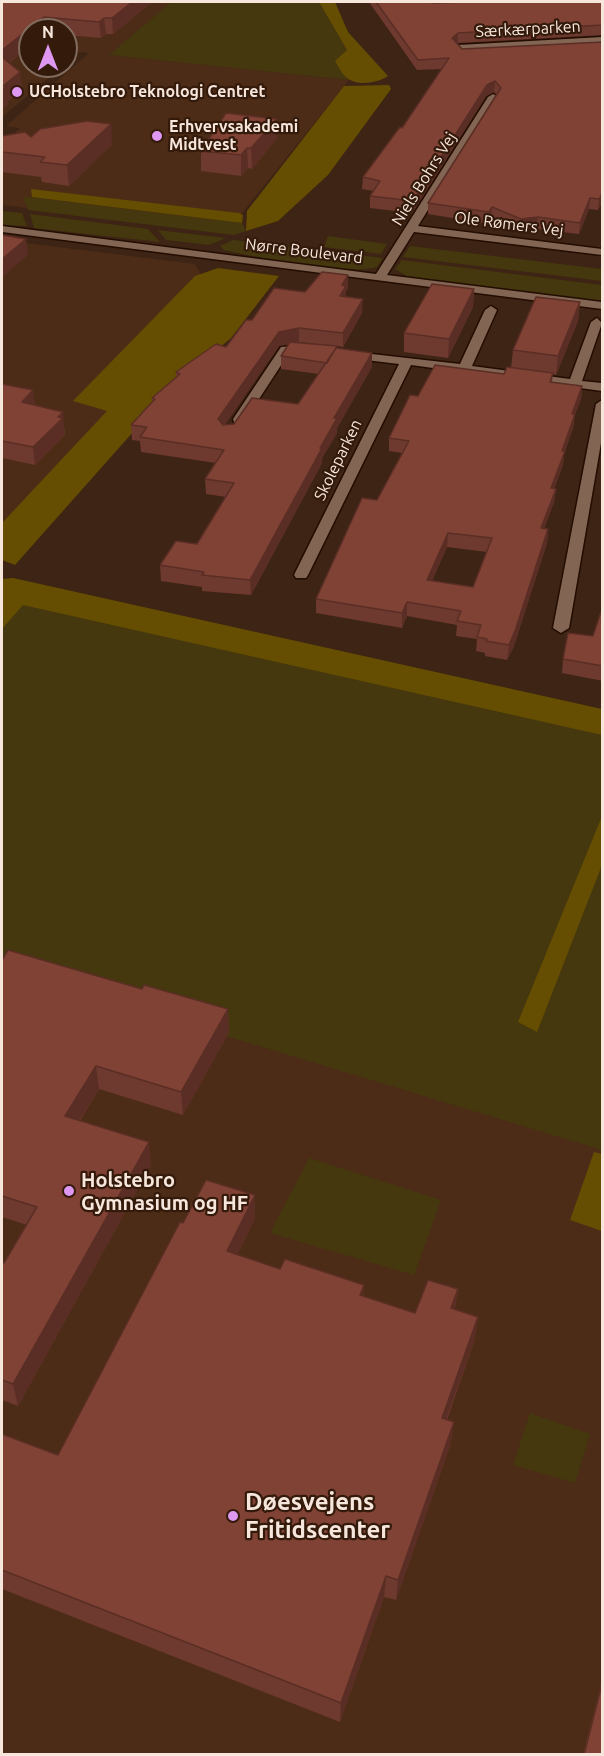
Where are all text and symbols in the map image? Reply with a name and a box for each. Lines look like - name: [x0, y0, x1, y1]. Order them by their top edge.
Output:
- street label: Særkærparken: [475, 17, 581, 41]
- north arrow: [18, 18, 78, 78]
- text: N: [42, 23, 54, 41]
- place label: UCHolstebro Teknologi Centret: [29, 82, 265, 102]
- marker: UCHolstebro Teknologi Centret: [10, 85, 24, 99]
- place label: Erhvervsakademi Midtvest: [169, 117, 298, 155]
- marker: Erhvervsakademi Midtvest: [150, 129, 164, 143]
- street label: Niels Bohrs Vej: [388, 129, 460, 229]
- street label: Ole Rømers Vej: [453, 208, 565, 240]
- street label: Nørre Boulevard: [244, 234, 364, 268]
- street label: Skoleparken: [310, 416, 366, 504]
- place label: Holstebro Gymnasium og HF: [81, 1168, 248, 1215]
- marker: Holstebro Gymnasium og HF: [62, 1184, 76, 1198]
- place label: Døesvejens Fritidscenter: [245, 1488, 390, 1544]
- marker: Døesvejens Fritidscenter: [226, 1509, 240, 1523]

